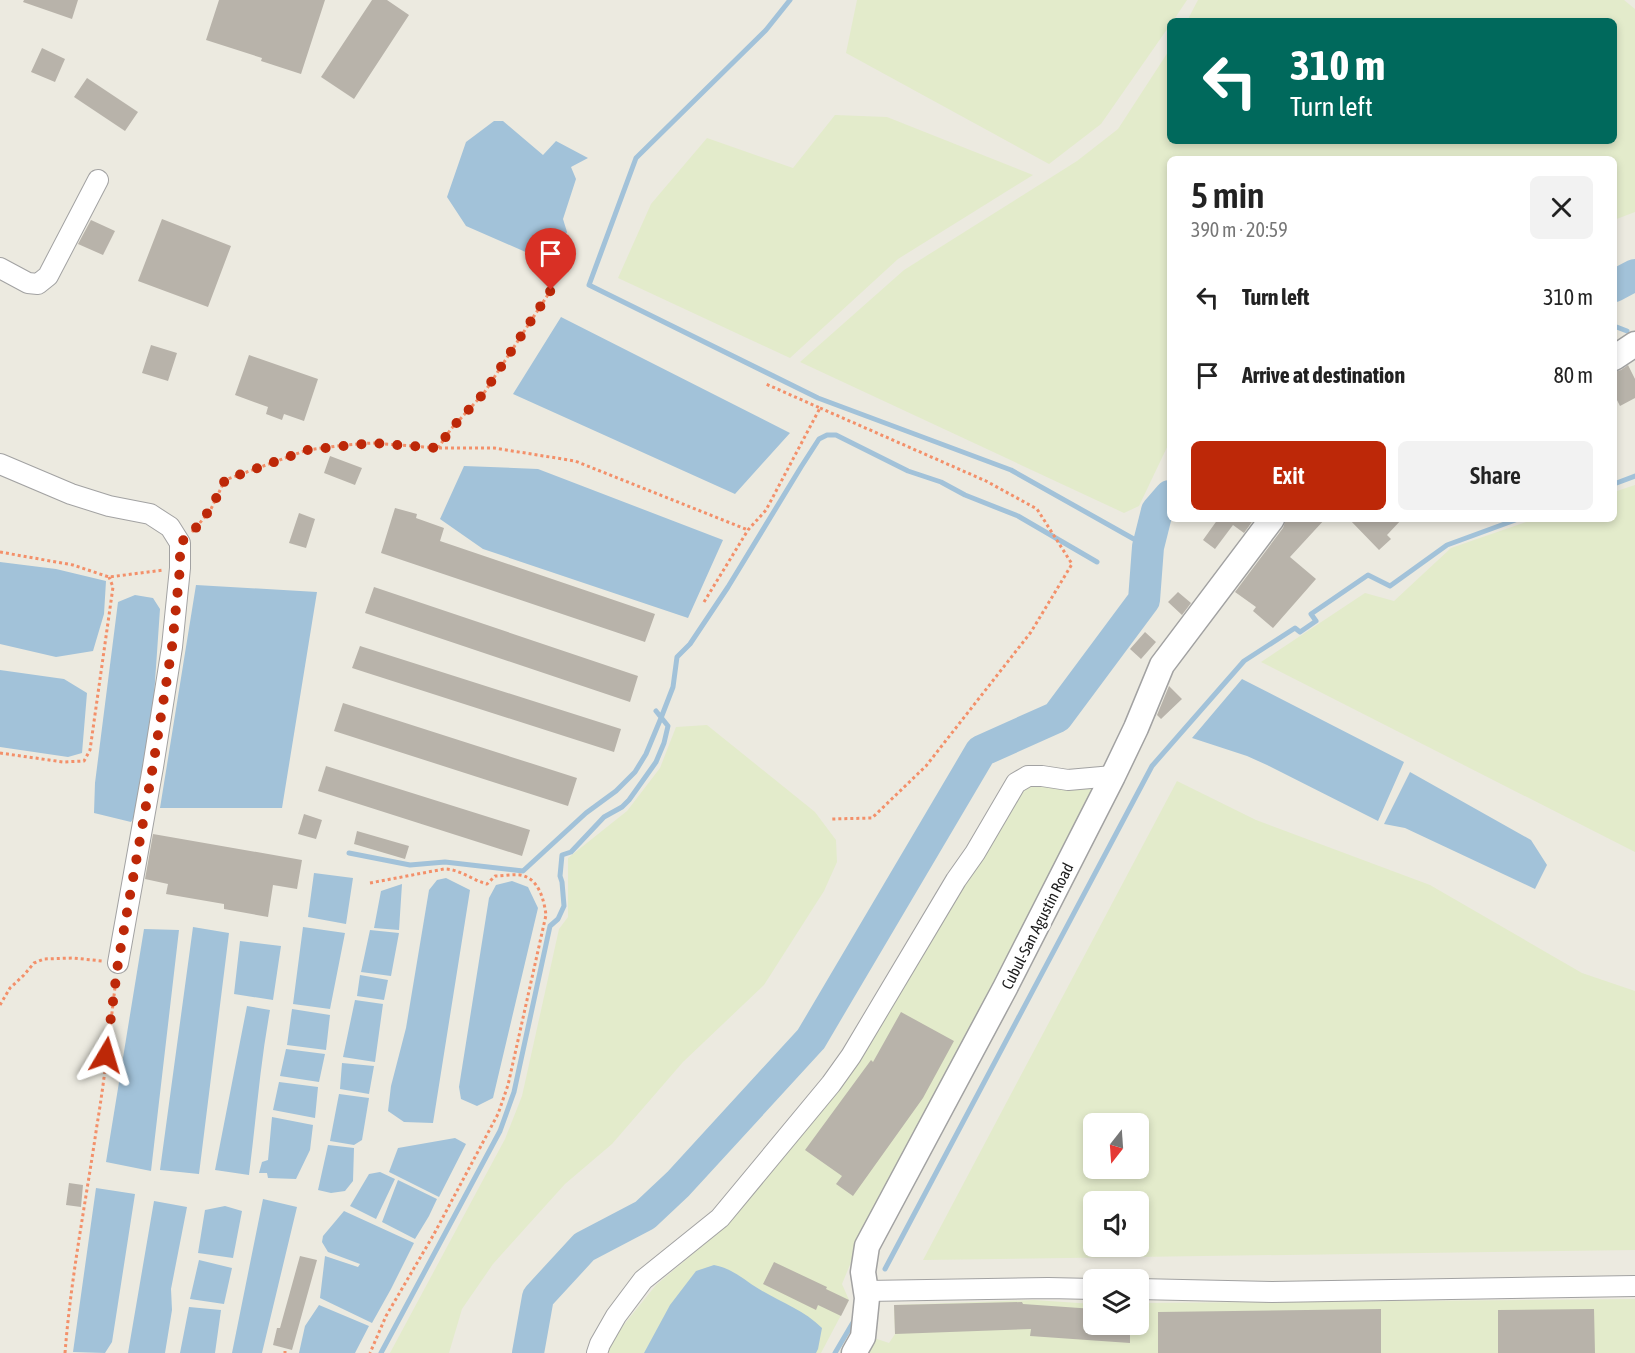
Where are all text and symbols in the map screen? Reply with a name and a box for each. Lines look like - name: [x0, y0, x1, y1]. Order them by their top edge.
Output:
- text: 310 m: [1290, 41, 1385, 89]
- icon: left: [1191, 42, 1269, 120]
- text: Turn left: [1290, 91, 1373, 122]
- text: 5 min: [1191, 174, 1265, 216]
- button: close: [1530, 176, 1593, 239]
- text: 390 m · 20:59: [1191, 218, 1288, 241]
- pin: [525, 228, 576, 290]
- icon: arrive: [534, 237, 567, 270]
- icon: left: [1191, 281, 1224, 314]
- text: Turn left: [1242, 284, 1309, 310]
- text: 310 m: [1543, 284, 1593, 310]
- icon: arrive: [1191, 359, 1224, 392]
- text: Arrive at destination: [1242, 362, 1405, 388]
- text: 80 m: [1553, 362, 1593, 388]
- button: Exit: [1191, 441, 1386, 510]
- button: Share: [1398, 441, 1593, 510]
- street label: Cubul-San Agustin Road: [997, 860, 1078, 993]
- position arrow: [74, 1023, 138, 1087]
- north arrow: [1083, 1113, 1149, 1179]
- map controls: [1083, 1113, 1149, 1335]
- button: sound: [1083, 1191, 1149, 1257]
- button: layers: [1083, 1269, 1149, 1335]

